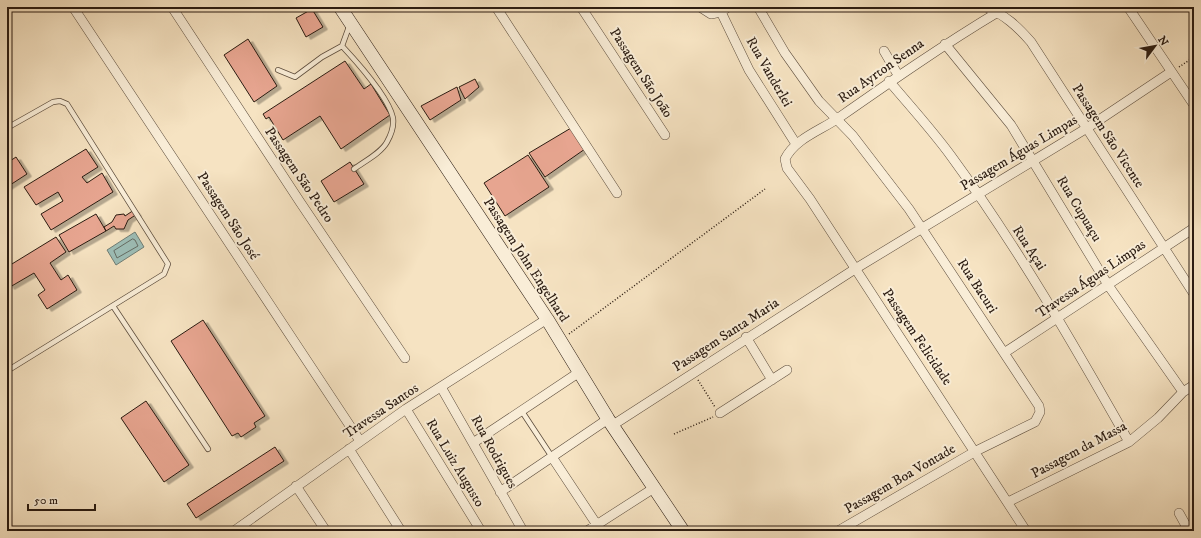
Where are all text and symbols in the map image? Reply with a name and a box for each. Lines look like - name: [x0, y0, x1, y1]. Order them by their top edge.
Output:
- street label: Passagem São João: [605, 25, 677, 121]
- north arrow: [1135, 26, 1175, 66]
- street label: Rua Vanderlei: [742, 34, 796, 110]
- text: N: [1154, 34, 1171, 49]
- street label: Rua Ayrton Senna: [835, 35, 928, 107]
- street label: Passagem São Vicente: [1068, 81, 1148, 192]
- street label: Passagem Águas Limpas: [957, 111, 1081, 195]
- street label: Passagem São Pedro: [260, 124, 338, 226]
- street label: Passagem São José: [193, 169, 263, 264]
- street label: Rua Cupuaçu: [1052, 173, 1106, 245]
- street label: Passagem John Engelhard: [479, 194, 573, 326]
- street label: Rua Açai: [1008, 222, 1050, 274]
- street label: Travessa Águas Limpas: [1033, 235, 1150, 322]
- street label: Rua Bacuri: [953, 255, 1001, 317]
- street label: Passagem Felicidade: [878, 285, 956, 389]
- street label: Passagem Santa Maria: [670, 294, 783, 376]
- street label: Travessa Santos: [340, 379, 422, 443]
- street label: Rua Rodrigues: [467, 412, 522, 492]
- street label: Rua Luiz Augusto: [422, 416, 489, 511]
- street label: Passagem da Massa: [1028, 417, 1130, 483]
- street label: Passagem Boa Vontade: [841, 440, 959, 518]
- scale bar: [28, 486, 95, 512]
- text: 50 m: [34, 493, 58, 508]

